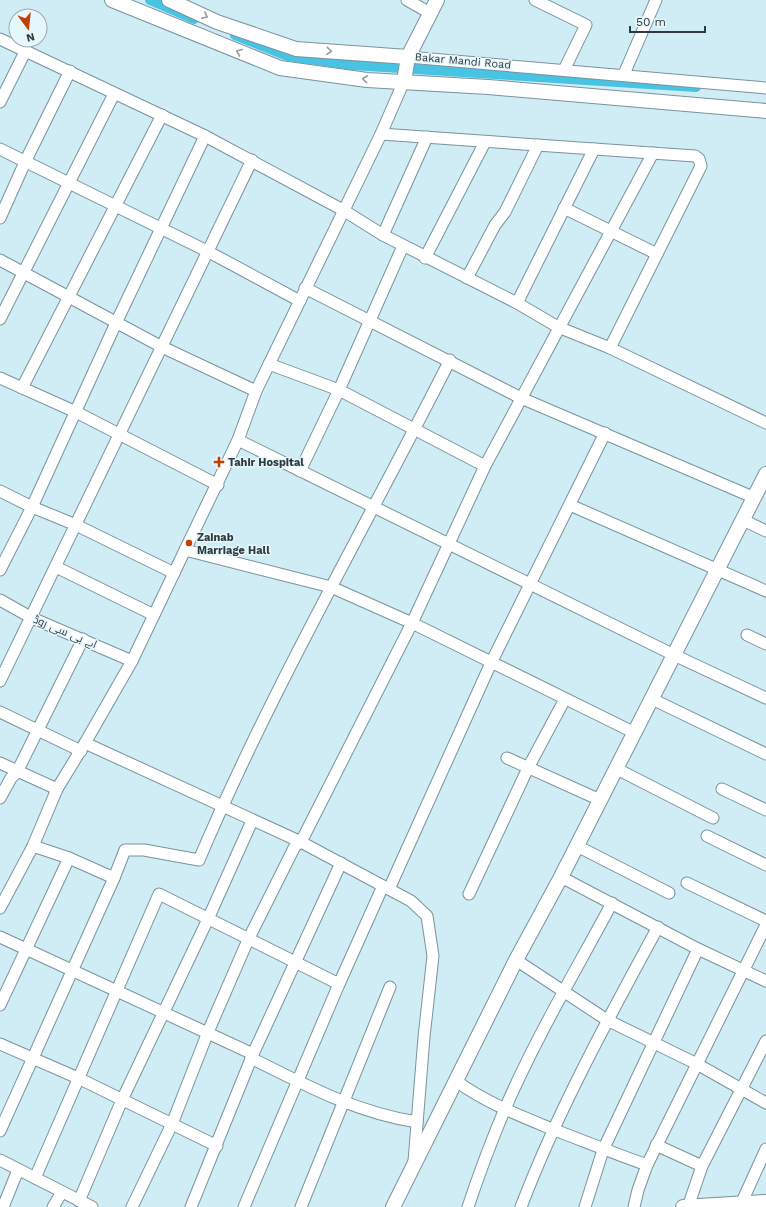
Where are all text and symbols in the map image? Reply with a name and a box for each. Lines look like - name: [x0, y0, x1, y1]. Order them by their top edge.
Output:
- north arrow: [8, 8, 48, 48]
- scale bar: [630, 8, 705, 34]
- one-way arrow: [200, 11, 208, 19]
- text: 50 m: [636, 15, 666, 29]
- text: N: [25, 30, 36, 45]
- one-way arrow: [326, 47, 332, 56]
- one-way arrow: [236, 48, 243, 56]
- street label: Bakar Mandi Road: [414, 50, 512, 72]
- one-way arrow: [362, 75, 368, 84]
- marker: Tahir Hospital: [213, 456, 225, 468]
- place label: Tahir Hospital: [228, 456, 304, 469]
- place label: Zainab Marriage Hall: [197, 531, 270, 557]
- marker: Zainab Marriage Hall: [184, 538, 194, 548]
- street label: اے بی سی روڈ: [31, 613, 99, 651]

